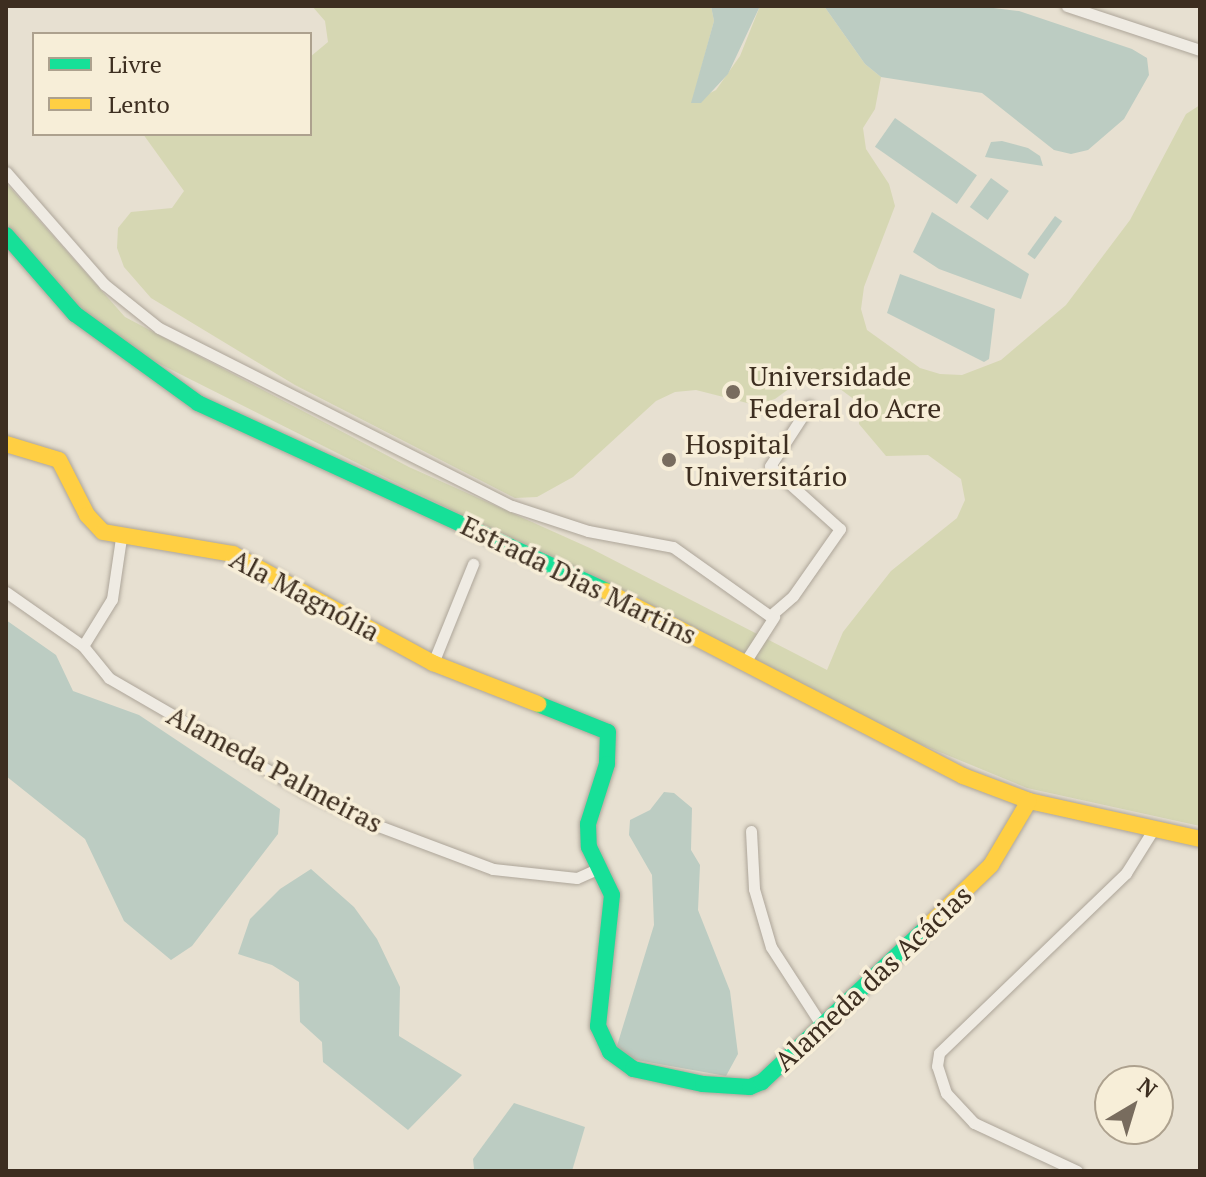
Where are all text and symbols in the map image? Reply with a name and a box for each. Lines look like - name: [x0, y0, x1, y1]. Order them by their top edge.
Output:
- legend: [32, 32, 312, 136]
- text: Livre: [108, 48, 162, 80]
- text: Lento: [108, 88, 170, 120]
- place label: Universidade Federal do Acre: [749, 359, 942, 425]
- marker: Universidade Federal do Acre: [724, 383, 742, 401]
- place label: Hospital Universitário: [685, 427, 847, 493]
- marker: Hospital Universitário: [660, 451, 678, 469]
- street label: Estrada Dias Martins: [456, 508, 702, 652]
- street label: Ala Magnólia: [224, 541, 386, 649]
- street label: Alameda Palmeiras: [161, 698, 389, 840]
- street label: Alameda das Acácias: [767, 878, 979, 1078]
- north arrow: [1094, 1065, 1174, 1145]
- text: N: [1132, 1071, 1163, 1104]

